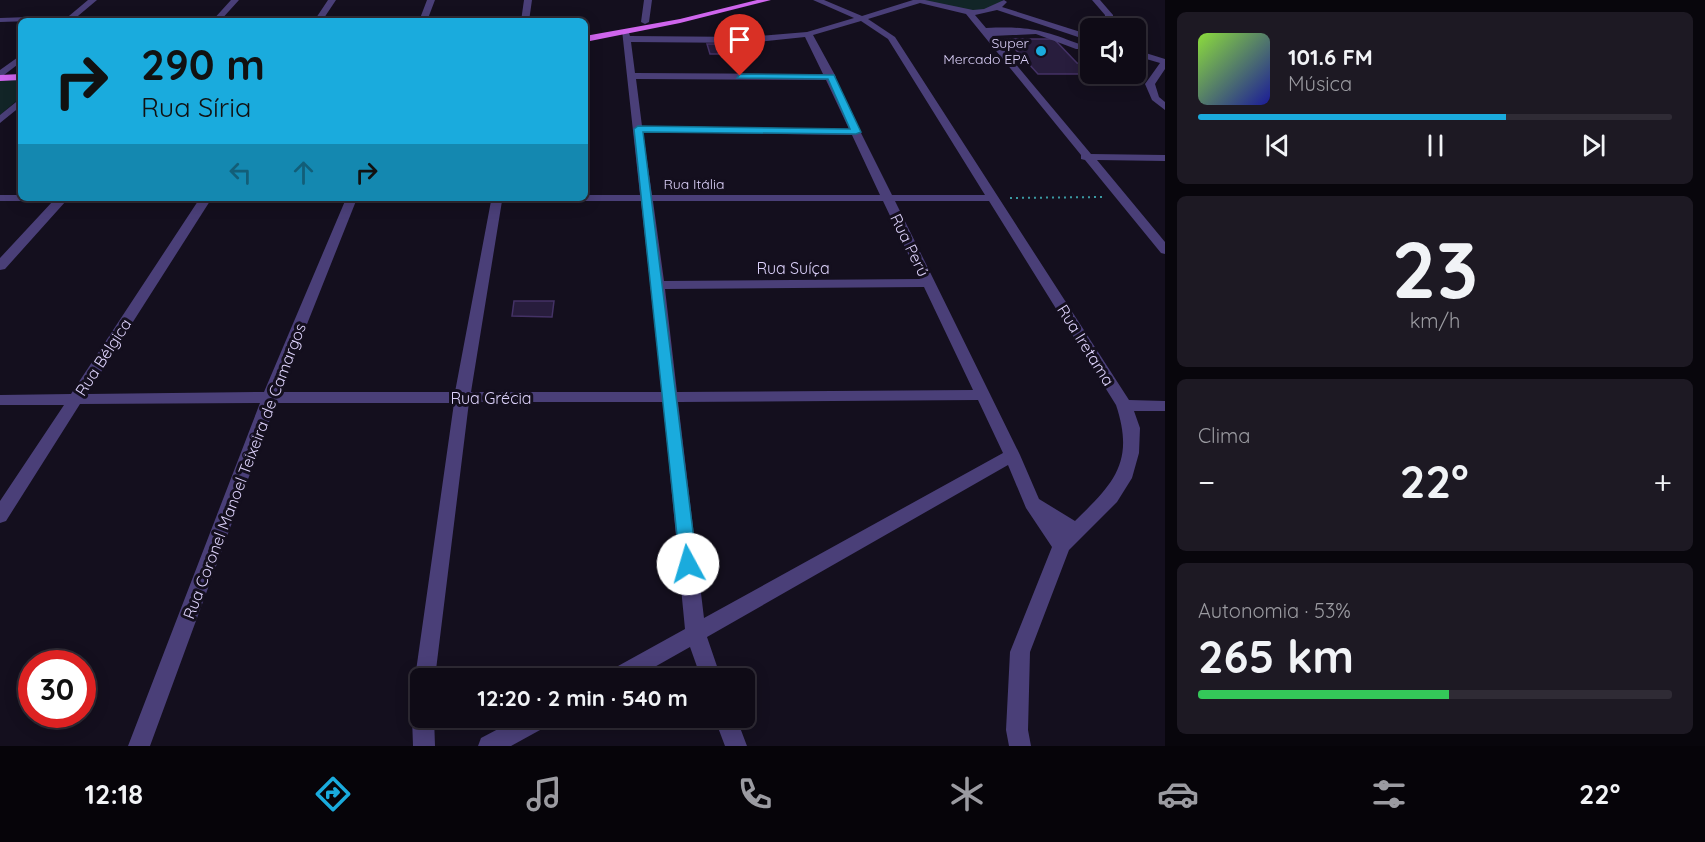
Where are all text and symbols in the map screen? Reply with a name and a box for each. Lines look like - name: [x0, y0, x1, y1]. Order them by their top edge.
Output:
- pin: [714, 14, 765, 76]
- map controls: [1080, 18, 1146, 84]
- button: sound: [1080, 18, 1146, 84]
- icon: arrive: [723, 23, 756, 56]
- place label: Super Mercado EPA: [943, 34, 1030, 68]
- text: 290 m: [141, 38, 265, 91]
- icon: right: [42, 42, 120, 120]
- text: 101.6 FM: [1288, 43, 1373, 71]
- marker: Super Mercado EPA: [1034, 44, 1048, 58]
- text: Música: [1288, 71, 1352, 96]
- text: Rua Síria: [141, 90, 251, 124]
- icon: previous: [1261, 129, 1294, 162]
- icon: pause: [1419, 129, 1452, 162]
- icon: next: [1577, 129, 1610, 162]
- icon: left: [224, 156, 257, 189]
- icon: ahead: [287, 156, 320, 189]
- icon: right: [350, 156, 383, 189]
- street label: Rua Itália: [664, 175, 724, 193]
- street label: Rua Perú: [886, 210, 934, 280]
- text: 23: [1392, 220, 1478, 318]
- street label: Rua Suíça: [756, 258, 830, 278]
- street label: Rua Iretama: [1053, 301, 1119, 389]
- text: km/h: [1410, 308, 1460, 333]
- street label: Rua Bélgica: [71, 315, 135, 399]
- street label: Rua Coronel Manoel Teixeira de Camargos: [178, 320, 310, 622]
- street label: Rua Grécia: [450, 388, 532, 408]
- text: Clima: [1198, 423, 1250, 448]
- text: 22°: [1400, 453, 1469, 509]
- text: −: [1198, 461, 1215, 502]
- text: +: [1653, 461, 1672, 502]
- position arrow: [656, 532, 720, 596]
- text: Autonomia · 53%: [1198, 598, 1351, 623]
- text: 265 km: [1198, 628, 1354, 684]
- speed limit sign: 30: [18, 650, 96, 728]
- text: 12:20 · 2 min · 540 m: [477, 684, 688, 712]
- icon: directions: [312, 773, 354, 815]
- icon: music: [523, 773, 565, 815]
- icon: phone: [734, 773, 776, 815]
- icon: climate: [946, 773, 988, 815]
- icon: car: [1157, 773, 1199, 815]
- icon: filters: [1368, 773, 1410, 815]
- text: 12:18: [85, 777, 143, 811]
- text: 22°: [1579, 777, 1620, 811]

